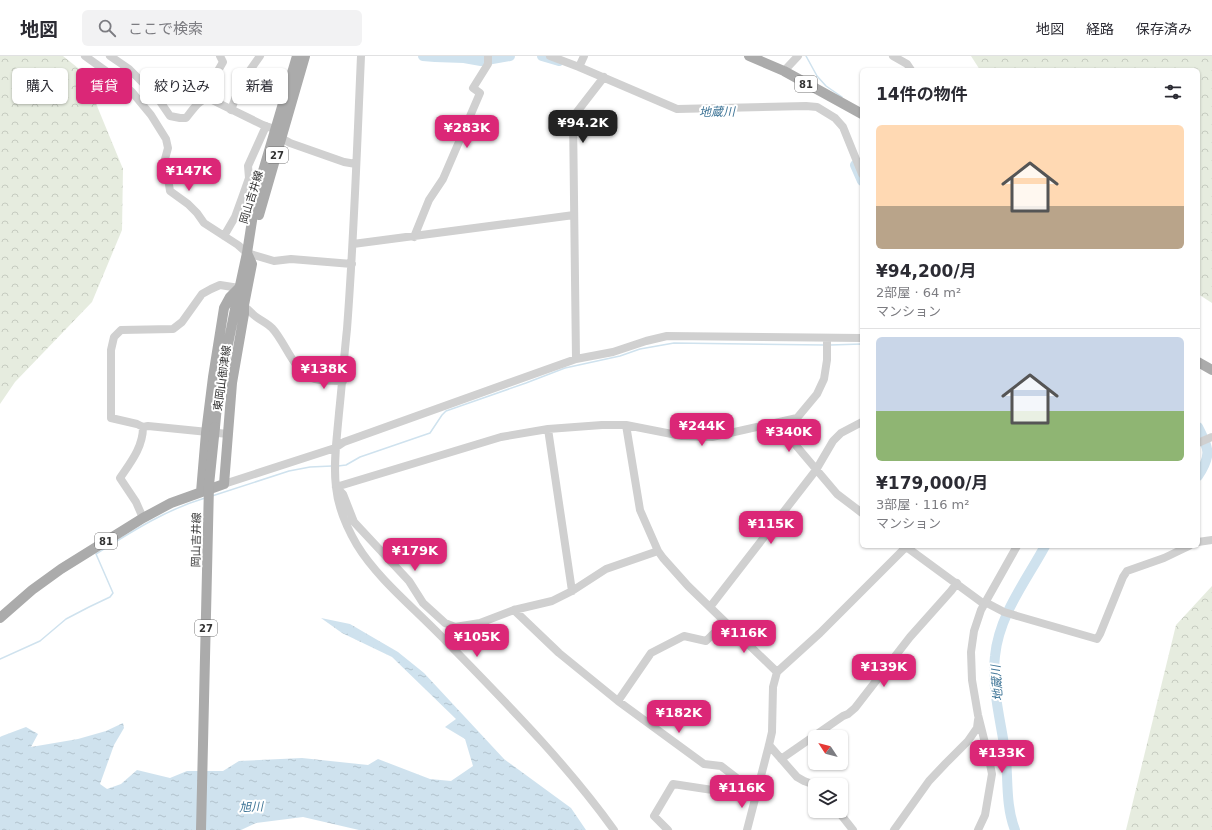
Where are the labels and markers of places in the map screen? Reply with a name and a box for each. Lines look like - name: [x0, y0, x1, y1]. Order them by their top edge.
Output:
- pin: ¥94.2K: [550, 110, 616, 144]
- pin: ¥283K: [439, 115, 495, 149]
- pin: ¥147K: [161, 158, 217, 192]
- pin: ¥138K: [296, 356, 352, 390]
- pin: ¥244K: [674, 413, 730, 447]
- pin: ¥340K: [761, 419, 817, 453]
- pin: ¥115K: [743, 511, 799, 545]
- pin: ¥179K: [387, 538, 443, 572]
- pin: ¥116K: [716, 620, 772, 654]
- pin: ¥105K: [449, 624, 505, 658]
- pin: ¥139K: [856, 654, 912, 688]
- pin: ¥182K: [651, 700, 707, 734]
- pin: ¥133K: [974, 740, 1030, 774]
- pin: ¥116K: [714, 775, 770, 809]

